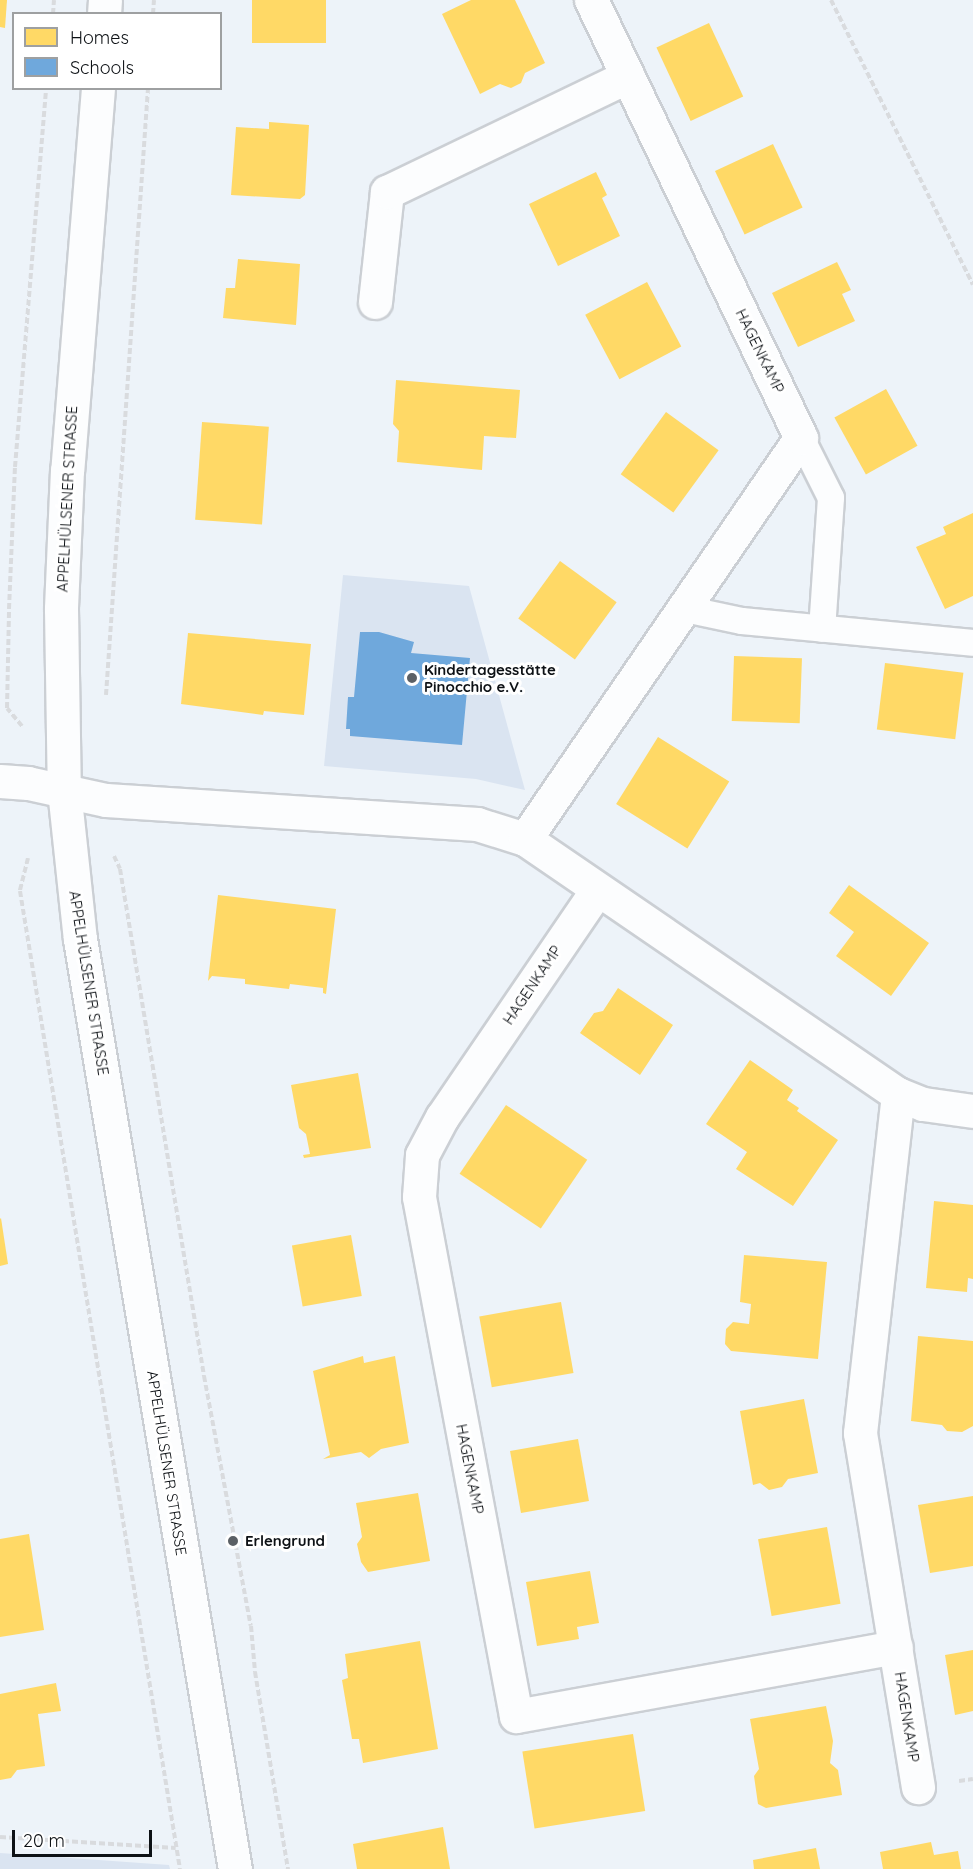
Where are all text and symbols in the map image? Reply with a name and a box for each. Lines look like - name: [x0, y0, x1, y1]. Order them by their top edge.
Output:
- legend: [12, 12, 222, 90]
- text: Homes: [70, 26, 129, 49]
- text: Schools: [70, 56, 134, 79]
- street label: HAGENKAMP: [732, 306, 788, 396]
- street label: APPELHÜLSENER STRASSE: [53, 405, 81, 593]
- place label: Kindertagesstätte Pinocchio e.V.: [424, 660, 556, 695]
- marker: Kindertagesstätte Pinocchio e.V.: [405, 671, 419, 685]
- street label: APPELHÜLSENER STRASSE: [66, 889, 112, 1077]
- street label: HAGENKAMP: [499, 942, 565, 1028]
- street label: APPELHÜLSENER STRASSE: [144, 1369, 190, 1557]
- street label: HAGENKAMP: [452, 1422, 488, 1516]
- place label: Erlengrund: [245, 1532, 325, 1550]
- marker: Erlengrund: [226, 1534, 240, 1548]
- street label: HAGENKAMP: [891, 1670, 923, 1764]
- scale bar: [15, 1818, 154, 1856]
- text: 20 m: [23, 1829, 65, 1852]

